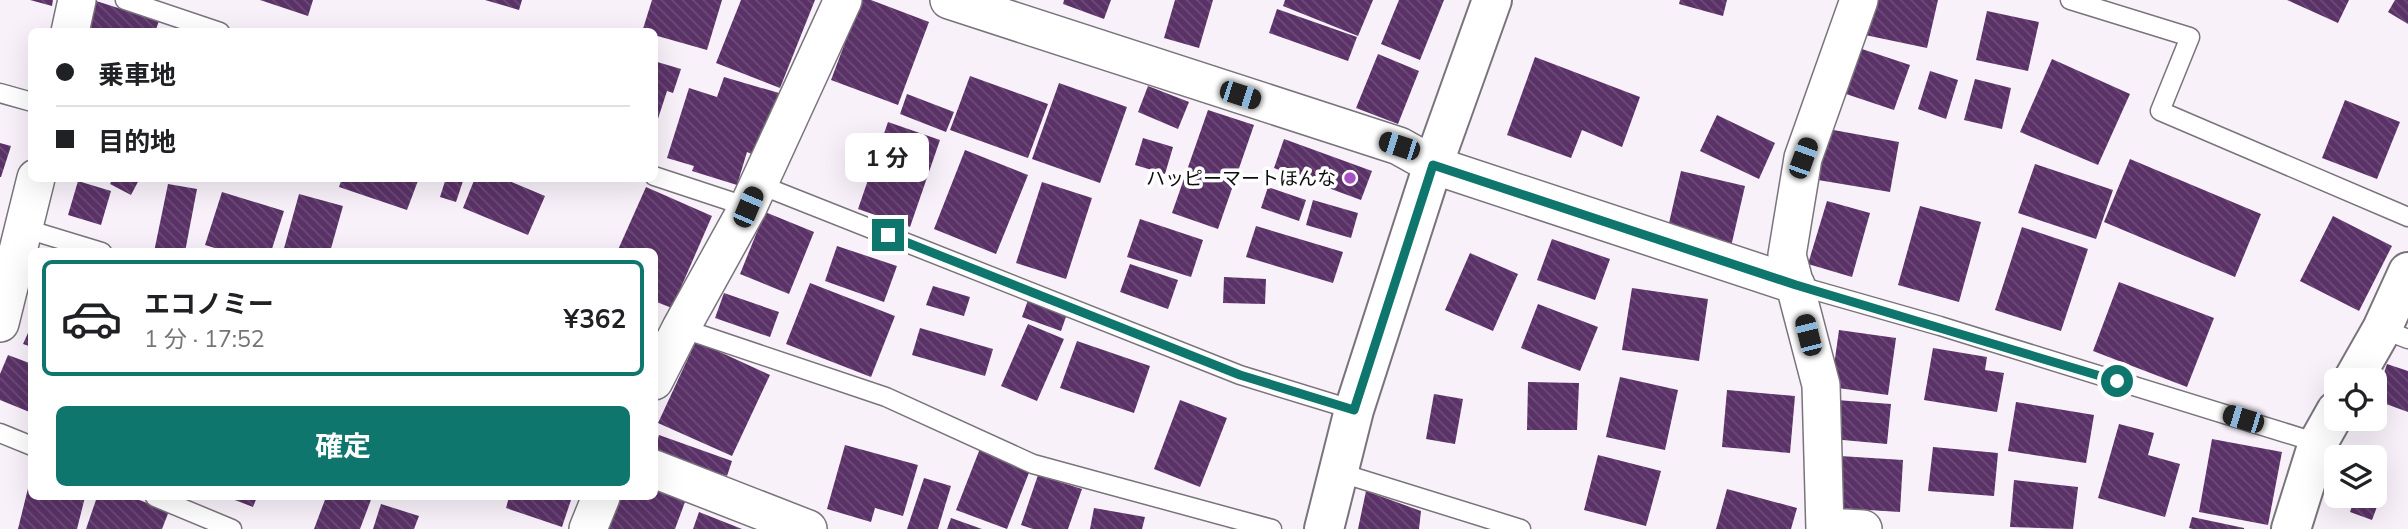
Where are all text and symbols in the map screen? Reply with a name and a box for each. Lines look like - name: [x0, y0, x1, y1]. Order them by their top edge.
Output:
- text: 乗車地: [98, 58, 176, 91]
- car: [1217, 79, 1264, 111]
- text: 目的地: [98, 125, 176, 158]
- car: [1376, 130, 1423, 162]
- callout: 1 分: [846, 134, 930, 182]
- car: [1786, 135, 1821, 181]
- text: 1 分: [865, 143, 909, 172]
- place label: ハッピーマートほんな: [1146, 166, 1336, 190]
- marker: ハッピーマートほんな: [1342, 170, 1358, 186]
- car: [731, 184, 766, 230]
- route end: [872, 219, 904, 251]
- icon: car: [60, 287, 123, 350]
- text: エコノミー: [144, 287, 274, 320]
- text: ¥362: [564, 302, 626, 335]
- car: [1793, 312, 1824, 358]
- text: 1 分 · 17:52: [144, 324, 265, 353]
- route start: [2101, 365, 2133, 397]
- map controls: [2324, 368, 2387, 508]
- button: locate: [2324, 368, 2387, 431]
- car: [2220, 403, 2267, 435]
- button: 確定: [56, 406, 630, 486]
- button: layers: [2324, 445, 2387, 508]

